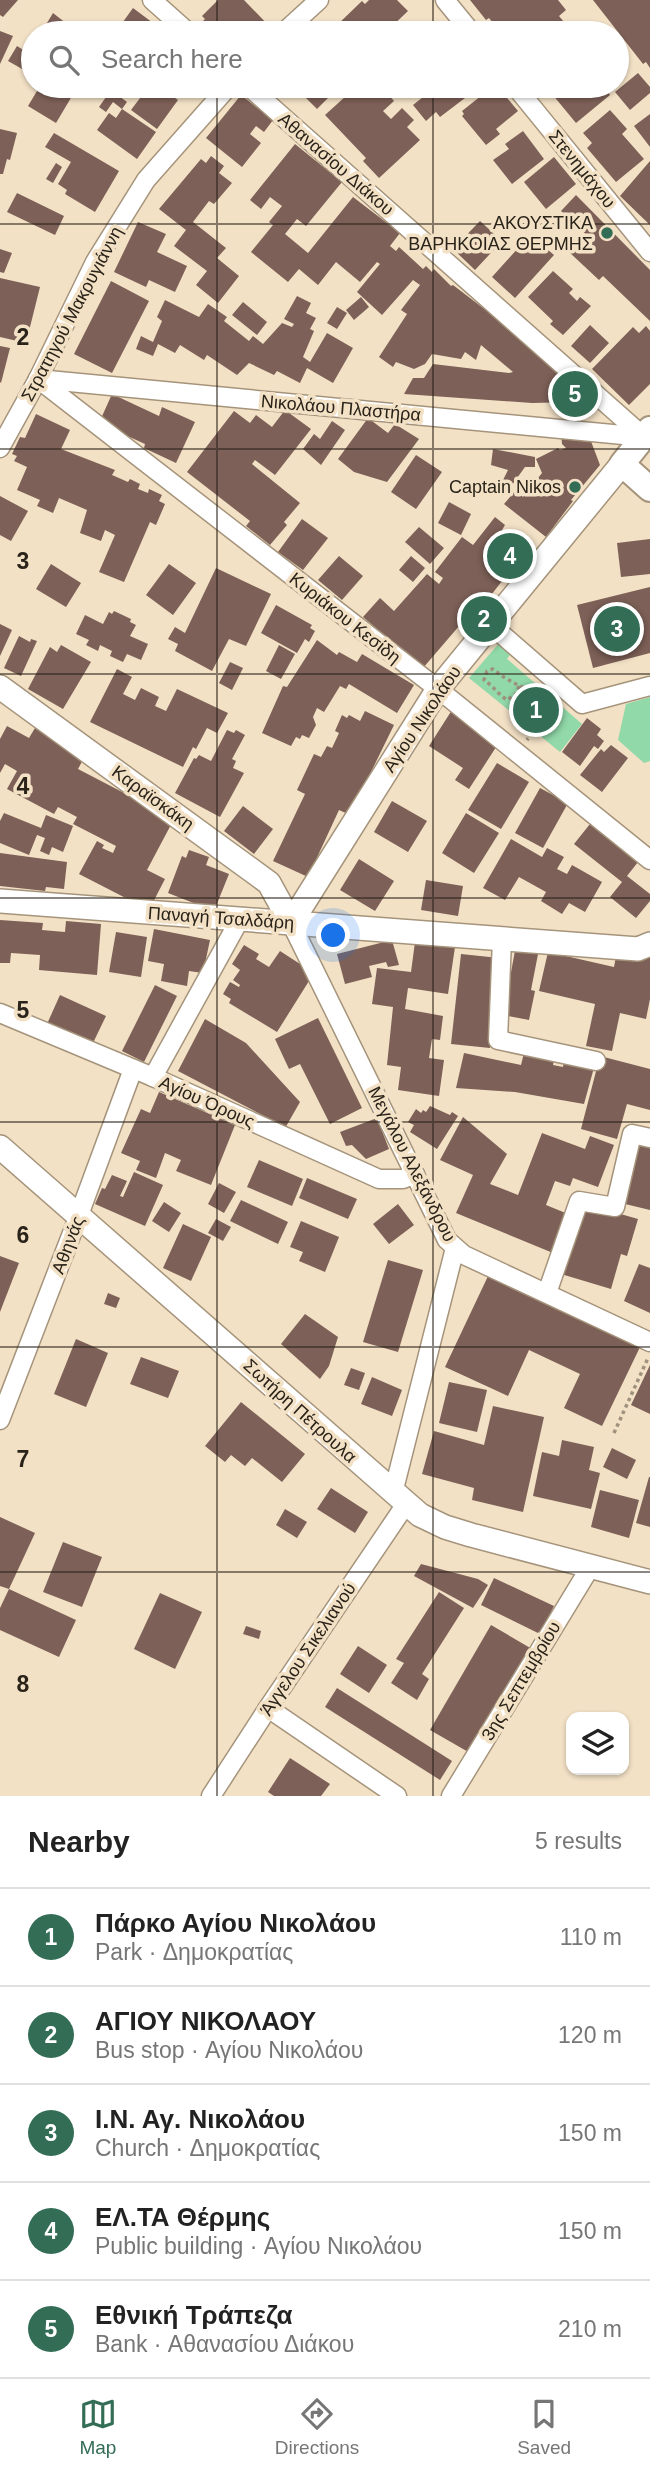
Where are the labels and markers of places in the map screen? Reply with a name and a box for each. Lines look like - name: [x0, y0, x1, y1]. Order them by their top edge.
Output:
- place label: ΑΚΟΥΣΤΙΚΑ ΒΑΡΗΚΟΙΑΣ ΘΕΡΜΗΣ: [408, 213, 593, 254]
- marker: ΑΚΟΥΣΤΙΚΑ ΒΑΡΗΚΟΙΑΣ ΘΕΡΜΗΣ: [599, 225, 615, 241]
- pin: 5: [552, 368, 598, 420]
- place label: Captain Nikos: [449, 477, 561, 497]
- marker: Captain Nikos: [567, 479, 583, 495]
- pin: 4: [487, 530, 533, 582]
- pin: 2: [461, 593, 507, 645]
- pin: 3: [594, 603, 640, 655]
- pin: 1: [513, 684, 559, 736]

